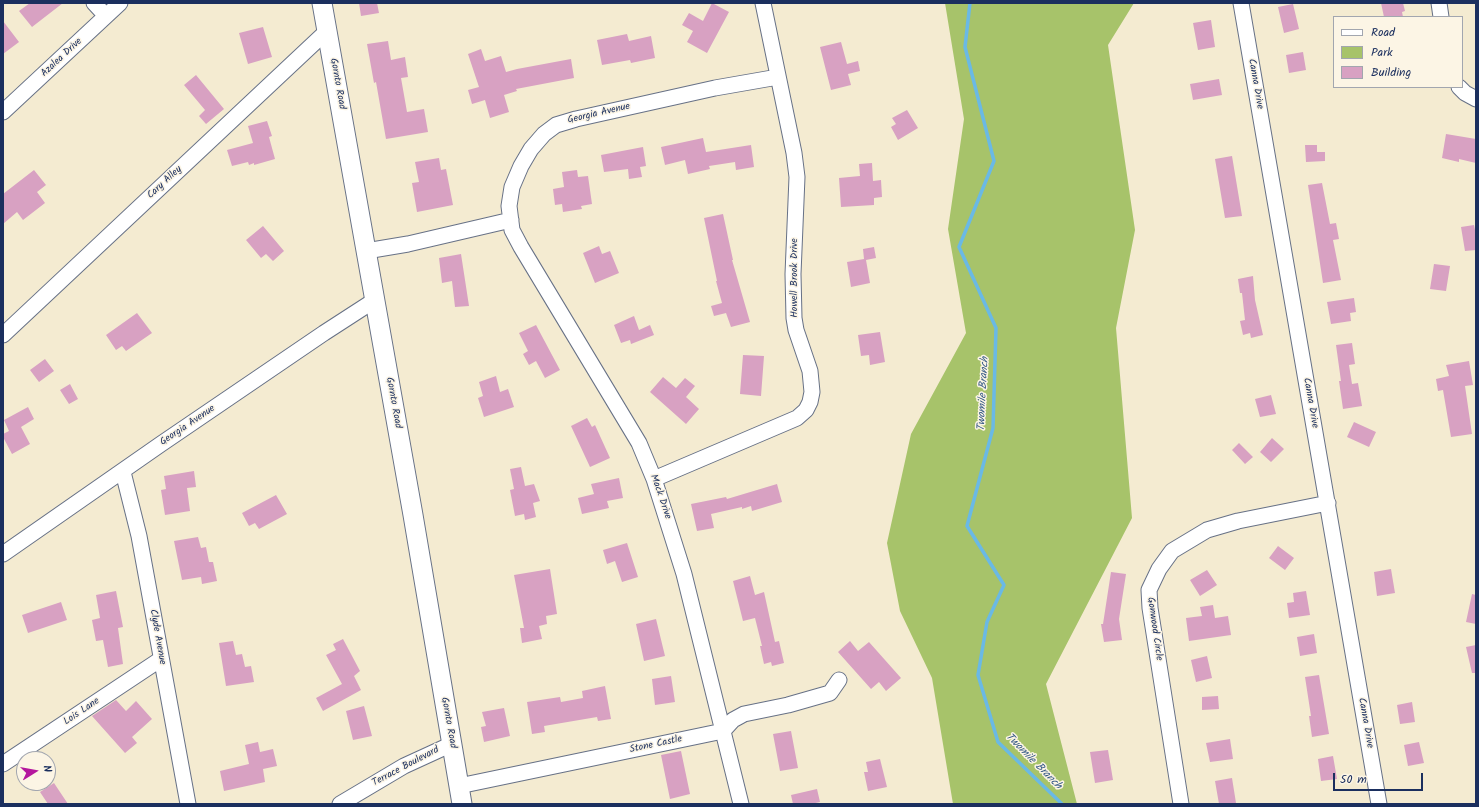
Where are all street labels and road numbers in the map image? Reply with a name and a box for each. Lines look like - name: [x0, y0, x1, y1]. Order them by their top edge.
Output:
- street label: Azalea Drive: [39, 36, 85, 80]
- street label: Gornto Road: [327, 57, 347, 111]
- street label: Canna Drive: [1245, 58, 1265, 110]
- street label: Georgia Avenue: [567, 101, 631, 127]
- street label: Cary Alley: [145, 164, 185, 202]
- street label: Howell Brook Drive: [789, 238, 801, 318]
- street label: Gornto Road: [383, 376, 403, 430]
- street label: Canna Drive: [1300, 377, 1320, 429]
- street label: Georgia Avenue: [158, 403, 218, 449]
- street label: Mack Drive: [647, 473, 673, 521]
- street label: Gonwood Circle: [1144, 597, 1164, 661]
- street label: Clyde Avenue: [146, 608, 168, 666]
- street label: Lois Lane: [62, 696, 102, 728]
- street label: Gornto Road: [438, 696, 458, 750]
- street label: Canna Drive: [1355, 697, 1375, 749]
- street label: Stone Castle: [629, 734, 683, 756]
- street label: Terrace Boulevard: [371, 744, 441, 790]

